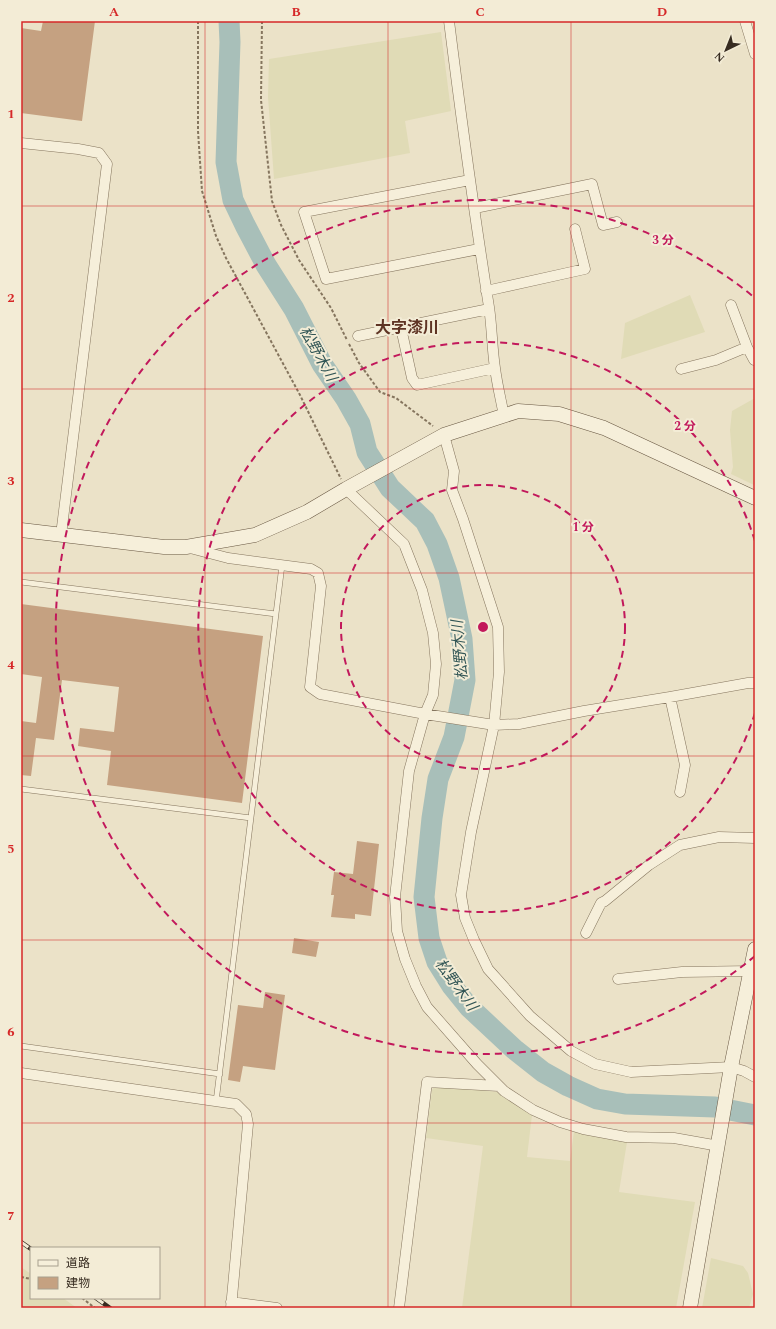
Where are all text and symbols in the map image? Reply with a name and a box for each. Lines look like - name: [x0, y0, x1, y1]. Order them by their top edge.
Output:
- text: A: [109, 2, 119, 22]
- text: B: [291, 2, 301, 22]
- text: C: [475, 2, 485, 22]
- text: D: [657, 2, 667, 22]
- north arrow: [706, 30, 746, 70]
- text: N: [710, 48, 729, 66]
- text: 1: [7, 104, 15, 124]
- text: 3 分: [652, 231, 674, 250]
- text: 2: [7, 288, 15, 308]
- district label: 大字漆川: [375, 316, 439, 340]
- water label: 松野木川: [293, 322, 344, 388]
- text: 2 分: [674, 417, 696, 436]
- text: 3: [7, 471, 15, 491]
- text: 1 分: [572, 518, 594, 537]
- water label: 松野木川: [446, 617, 474, 681]
- centre of rings: [476, 620, 490, 634]
- text: 4: [7, 655, 15, 675]
- text: 5: [7, 839, 15, 859]
- water label: 松野木川: [429, 954, 484, 1018]
- text: 6: [7, 1022, 15, 1042]
- text: 7: [7, 1206, 15, 1226]
- legend: [30, 1247, 160, 1299]
- text: 道路: [66, 1254, 90, 1273]
- text: 建物: [66, 1274, 90, 1293]

